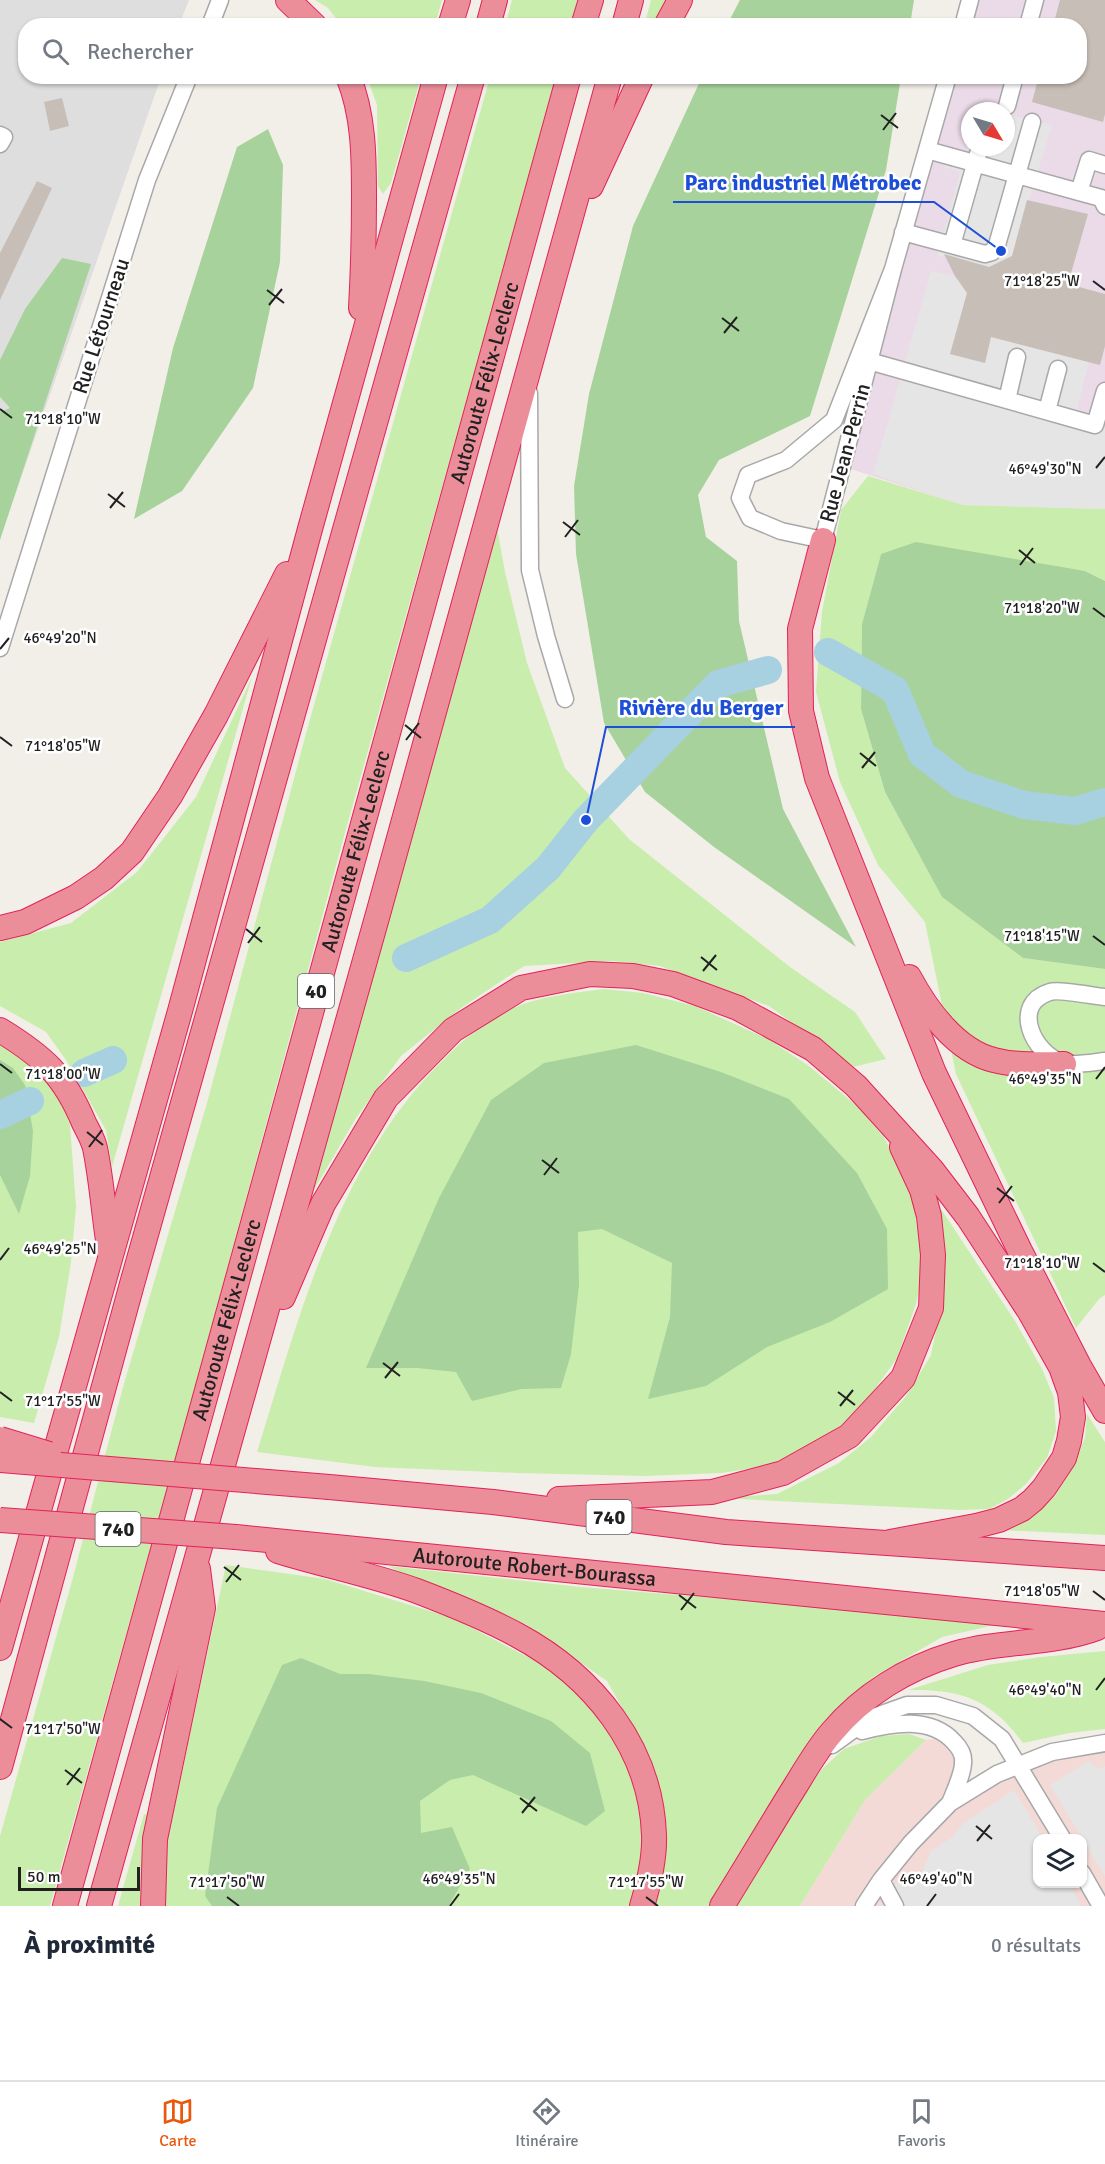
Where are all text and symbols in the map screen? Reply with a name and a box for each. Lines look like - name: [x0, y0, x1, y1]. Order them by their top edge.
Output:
- search box: [18, 18, 1087, 84]
- icon: search: [39, 35, 72, 68]
- text: Rechercher: [87, 38, 193, 65]
- north arrow: [961, 102, 1015, 156]
- callout: Parc industriel Métrobec: [673, 162, 934, 202]
- text: Parc industriel Métrobec: [685, 169, 921, 196]
- street label: Rue Létourneau: [67, 255, 135, 397]
- text: 71°18'25"W: [1004, 272, 1080, 290]
- street label: Autoroute Félix-Leclerc: [444, 279, 525, 487]
- street label: Rue Jean-Perrin: [814, 381, 876, 525]
- text: 71°18'10"W: [25, 410, 101, 428]
- text: 46°49'30"N: [1008, 460, 1082, 478]
- text: 71°18'20"W: [1004, 599, 1080, 617]
- text: 46°49'20"N: [23, 629, 97, 647]
- callout: Rivière du Berger: [606, 687, 795, 727]
- text: Rivière du Berger: [619, 694, 784, 721]
- text: 71°18'05"W: [25, 737, 101, 755]
- street label: Autoroute Félix-Leclerc: [315, 747, 396, 955]
- text: 71°18'15"W: [1004, 927, 1080, 945]
- road number: 40: [298, 974, 334, 1008]
- text: 71°18'00"W: [25, 1065, 101, 1083]
- text: 46°49'35"N: [1008, 1070, 1082, 1088]
- street label: Autoroute Félix-Leclerc: [186, 1216, 267, 1424]
- text: 46°49'25"N: [23, 1240, 97, 1258]
- text: 71°18'10"W: [1004, 1254, 1080, 1272]
- text: 71°17'55"W: [25, 1392, 101, 1410]
- road number: 740: [586, 1500, 632, 1534]
- road number: 740: [96, 1512, 140, 1546]
- street label: Autoroute Robert-Bourassa: [412, 1542, 657, 1592]
- text: 71°18'05"W: [1004, 1582, 1080, 1600]
- text: 46°49'40"N: [1008, 1681, 1082, 1699]
- text: 71°17'50"W: [25, 1720, 101, 1738]
- map controls: [1033, 1834, 1087, 1888]
- button: layers: [1033, 1834, 1087, 1888]
- scale bar: [18, 1864, 140, 1892]
- text: 50 m: [27, 1867, 61, 1887]
- text: 46°49'35"N: [422, 1870, 496, 1888]
- text: 46°49'40"N: [899, 1870, 973, 1888]
- text: 71°17'50"W: [189, 1873, 265, 1891]
- text: 71°17'55"W: [608, 1873, 684, 1891]
- text: À proximité: [24, 1929, 155, 1961]
- text: 0 résultats: [991, 1933, 1081, 1958]
- tab: Carte: [159, 2095, 197, 2151]
- tab: Itinéraire: [515, 2095, 579, 2151]
- tab: Favoris: [897, 2095, 946, 2151]

